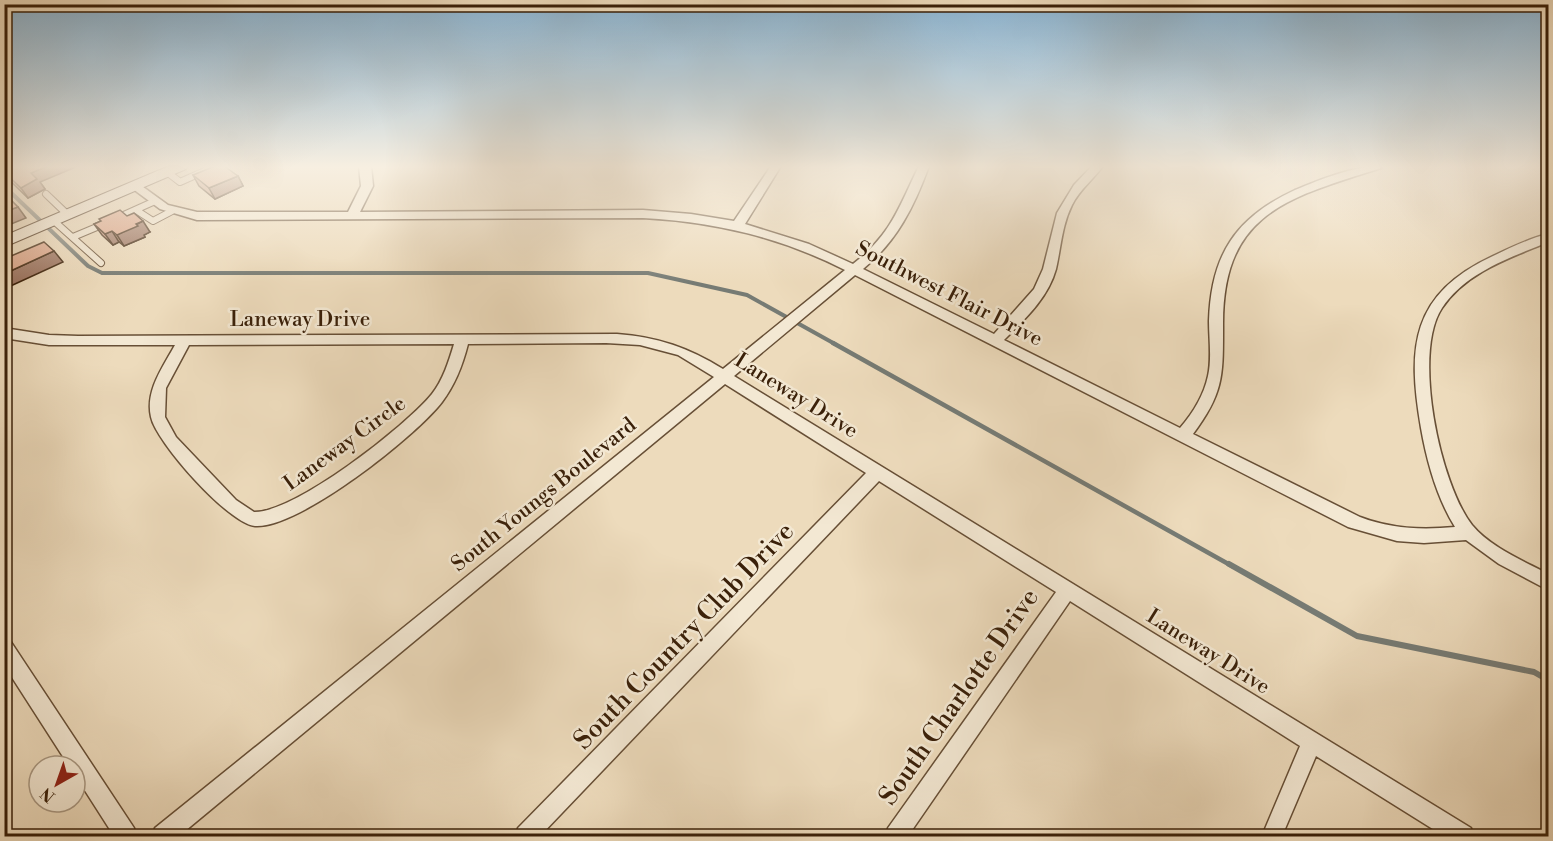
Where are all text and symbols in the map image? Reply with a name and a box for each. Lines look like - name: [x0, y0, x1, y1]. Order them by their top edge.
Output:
- street label: Southwest Flair Drive: [851, 236, 1047, 352]
- street label: Laneway Drive: [230, 307, 370, 333]
- street label: Laneway Drive: [729, 348, 863, 444]
- street label: Laneway Circle: [279, 391, 411, 497]
- street label: South Youngs Boulevard: [446, 412, 642, 578]
- street label: South Country Club Drive: [567, 516, 801, 756]
- street label: South Charlotte Drive: [872, 583, 1046, 811]
- street label: Laneway Drive: [1141, 604, 1275, 700]
- north arrow: [27, 754, 87, 814]
- text: N: [36, 783, 59, 806]

